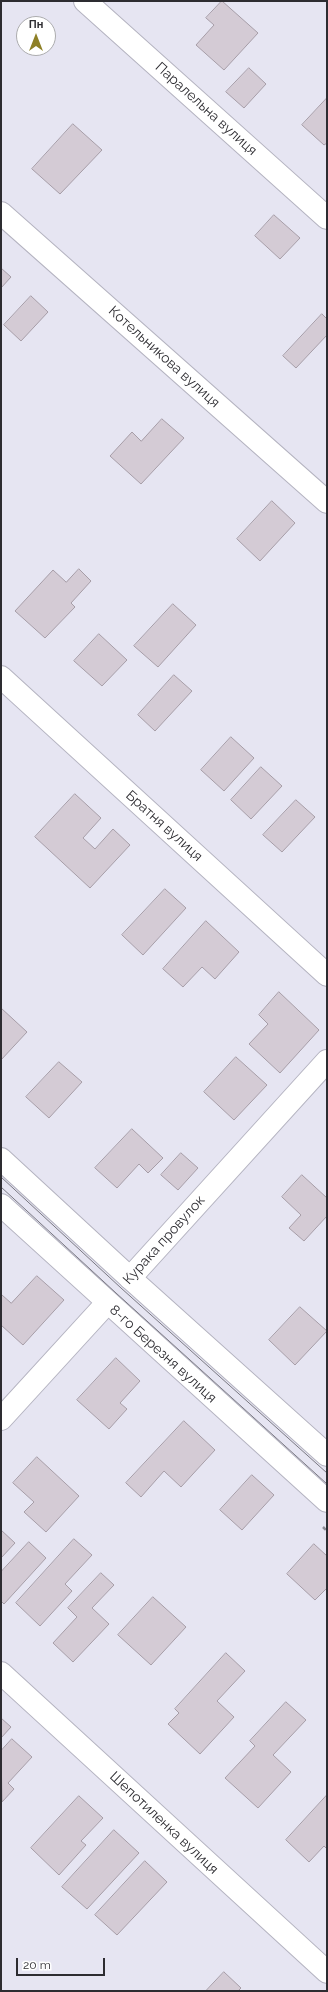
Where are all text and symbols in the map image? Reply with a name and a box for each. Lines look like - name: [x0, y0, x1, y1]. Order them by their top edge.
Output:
- north arrow: [16, 16, 56, 56]
- text: Пн: [29, 18, 43, 31]
- street label: Паралельна вулиця: [152, 59, 260, 159]
- street label: Котельникова вулиця: [105, 303, 223, 411]
- street label: Братня вулиця: [122, 787, 206, 865]
- street label: Курака провулок: [120, 1192, 208, 1288]
- street label: 8-го Березня вулиця: [106, 1302, 220, 1406]
- street label: Шепотиленка вулиця: [106, 1768, 222, 1878]
- scale bar: [18, 1950, 107, 1976]
- text: 20 m: [23, 1958, 51, 1972]

